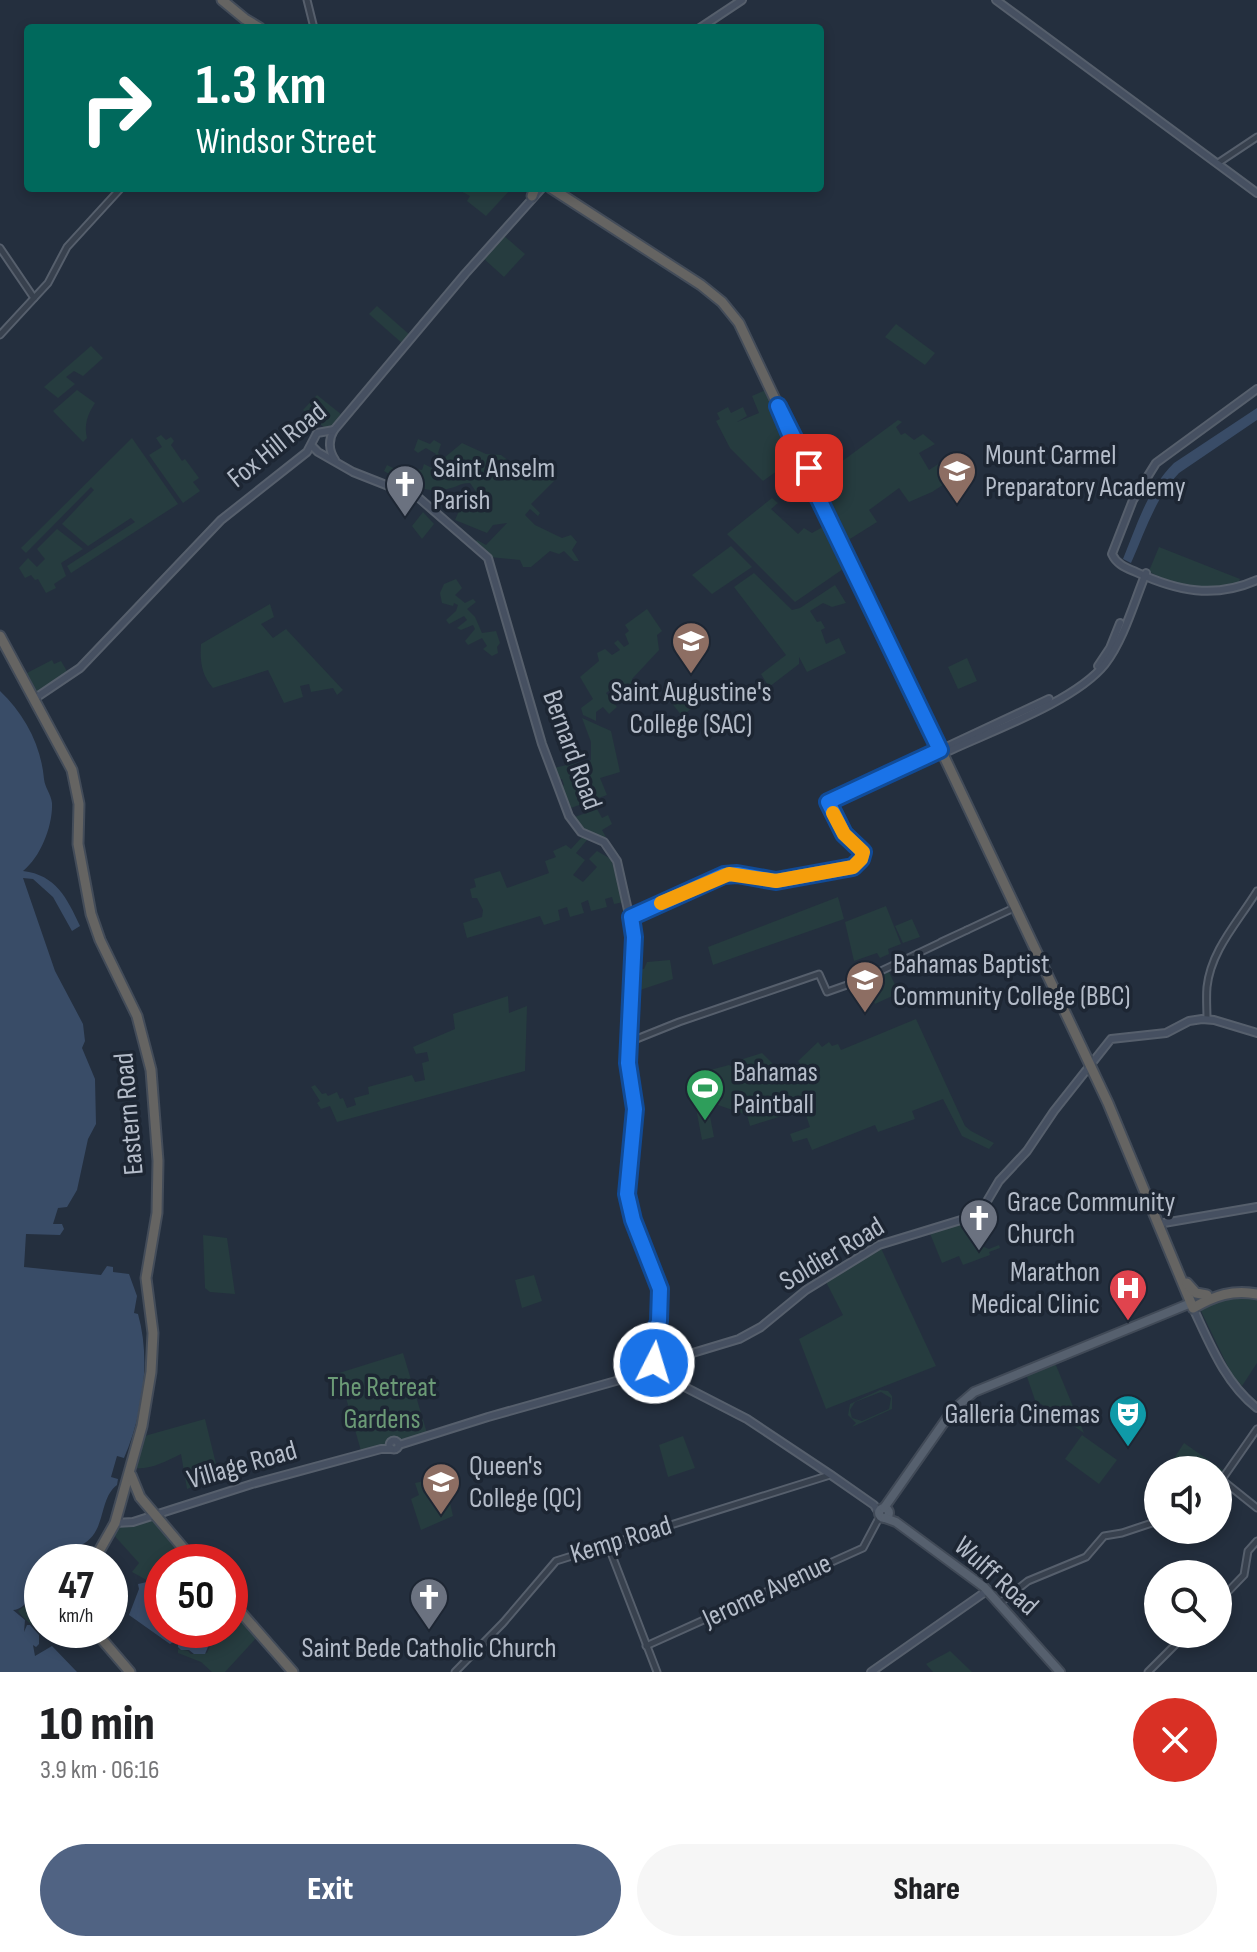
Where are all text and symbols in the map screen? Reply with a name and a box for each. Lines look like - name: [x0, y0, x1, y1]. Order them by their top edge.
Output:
- text: 1.3 km: [196, 53, 327, 120]
- icon: right: [64, 56, 168, 160]
- text: Windsor Street: [196, 121, 376, 164]
- street label: Fox Hill Road: [221, 395, 333, 495]
- pin: [775, 434, 843, 502]
- place label: Mount Carmel Preparatory Academy: [985, 439, 1186, 504]
- icon: arrive: [787, 446, 831, 490]
- school or university icon: Mount Carmel Preparatory Academy: [936, 450, 978, 505]
- place label: Saint Anselm Parish: [433, 452, 555, 517]
- church icon: Saint Anselm Parish: [384, 463, 426, 518]
- school or university icon: Saint Augustine's College (SAC): [670, 620, 712, 675]
- place label: Saint Augustine's College (SAC): [610, 676, 772, 741]
- street label: Bernard Road: [535, 686, 609, 814]
- place label: Bahamas Baptist Community College (BBC): [893, 948, 1131, 1013]
- school or university icon: Bahamas Baptist Community College (BBC): [844, 959, 886, 1014]
- street label: Eastern Road: [107, 1051, 151, 1177]
- place label: Bahamas Paintball: [733, 1056, 818, 1121]
- sports icon: Bahamas Paintball: [684, 1067, 726, 1122]
- place label: Grace Community Church: [1007, 1186, 1176, 1251]
- church icon: Grace Community Church: [958, 1197, 1000, 1252]
- street label: Soldier Road: [774, 1210, 890, 1298]
- place label: Marathon Medical Clinic: [971, 1256, 1100, 1321]
- hospital icon: Marathon Medical Clinic: [1107, 1267, 1149, 1322]
- position arrow: [612, 1321, 696, 1405]
- park label: The Retreat Gardens: [327, 1371, 437, 1436]
- theatre icon: Galleria Cinemas: [1107, 1393, 1149, 1448]
- place label: Galleria Cinemas: [944, 1398, 1100, 1431]
- street label: Village Road: [183, 1434, 301, 1496]
- place label: Queen's College (QC): [469, 1450, 582, 1515]
- map controls: [1144, 1456, 1232, 1648]
- button: sound: [1144, 1456, 1232, 1544]
- school or university icon: Queen's College (QC): [420, 1461, 462, 1516]
- street label: Kemp Road: [566, 1509, 676, 1571]
- street label: Wulff Road: [947, 1530, 1045, 1622]
- speed limit sign: 50: [144, 1544, 248, 1648]
- street label: Jerome Avenue: [696, 1547, 837, 1636]
- button: search: [1144, 1560, 1232, 1648]
- text: 47: [58, 1562, 94, 1610]
- church icon: Saint Bede Catholic Church: [408, 1576, 450, 1631]
- text: km/h: [59, 1604, 93, 1628]
- place label: Saint Bede Catholic Church: [302, 1632, 556, 1665]
- text: 10 min: [40, 1696, 155, 1753]
- button: close: [1133, 1698, 1217, 1782]
- text: 3.9 km · 06:16: [40, 1755, 159, 1786]
- button: Exit: [40, 1844, 621, 1936]
- button: Share: [637, 1844, 1217, 1936]

